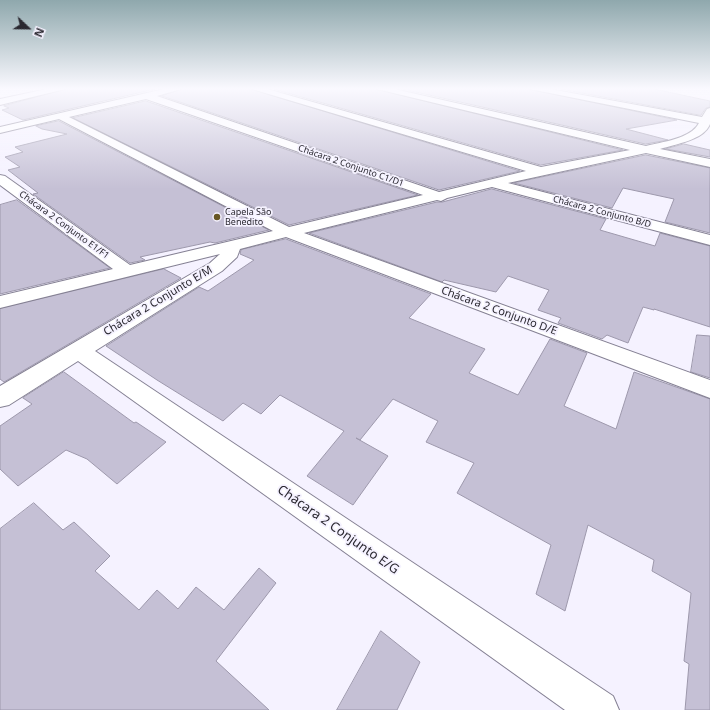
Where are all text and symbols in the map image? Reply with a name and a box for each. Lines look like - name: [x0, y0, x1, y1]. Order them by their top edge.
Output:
- north arrow: [8, 8, 48, 48]
- text: N: [31, 26, 48, 40]
- street label: Chácara 2 Conjunto C1/D1: [297, 143, 405, 189]
- street label: Chácara 2 Conjunto E1/F1: [17, 189, 111, 261]
- street label: Chácara 2 Conjunto B/D: [552, 194, 652, 230]
- place label: Capela São Benedito: [225, 207, 271, 228]
- marker: Capela São Benedito: [212, 212, 222, 222]
- street label: Chácara 2 Conjunto E/M: [101, 263, 215, 339]
- street label: Chácara 2 Conjunto D/E: [439, 284, 559, 338]
- street label: Chácara 2 Conjunto E/G: [274, 482, 402, 578]

